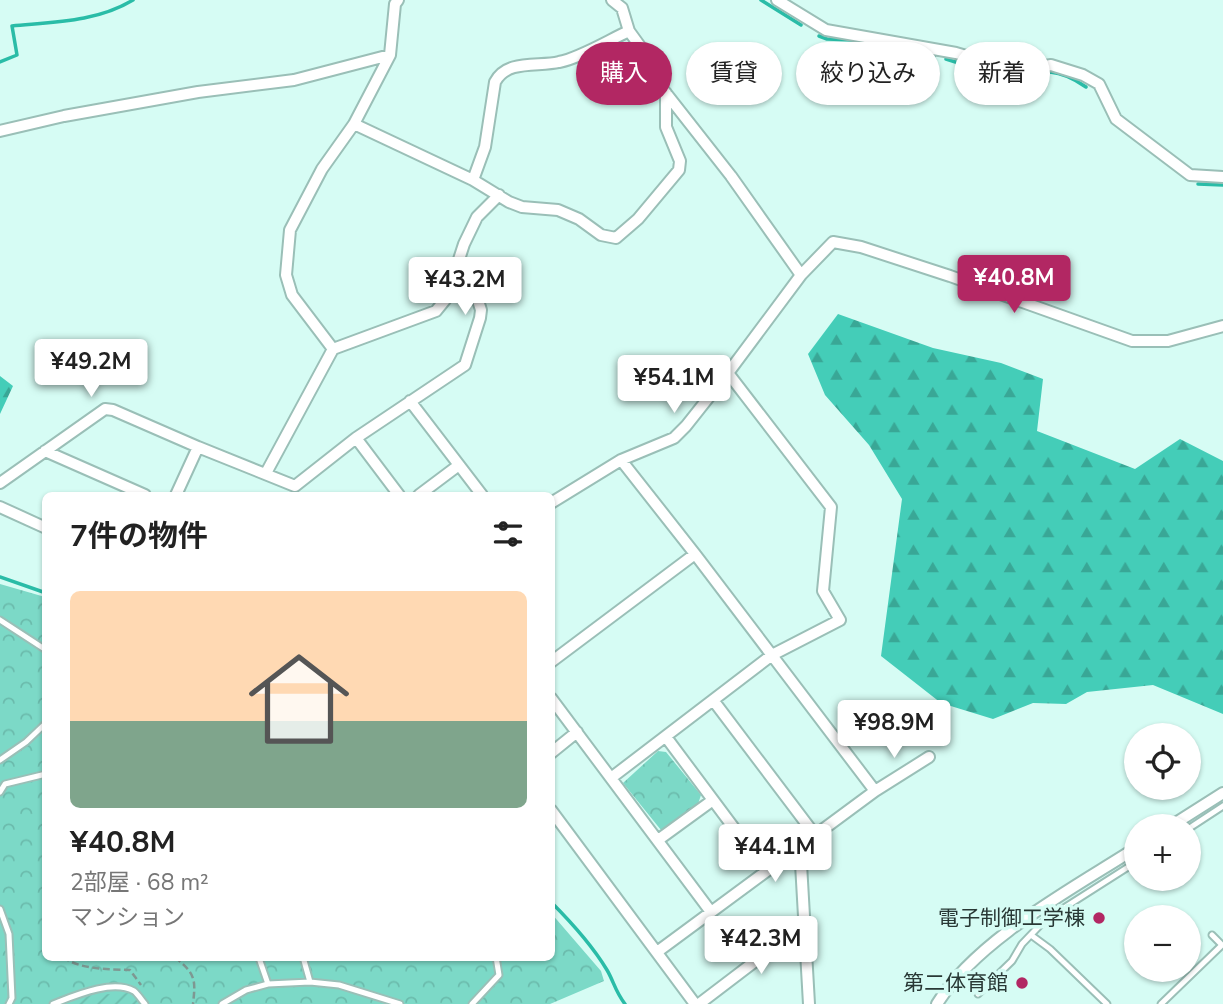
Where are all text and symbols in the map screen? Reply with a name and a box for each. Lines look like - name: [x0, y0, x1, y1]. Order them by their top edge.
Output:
- chip: 購入: [576, 42, 672, 105]
- chip: 賃貸: [686, 42, 782, 105]
- chip: 絞り込み: [796, 42, 940, 105]
- chip: 新着: [954, 42, 1050, 105]
- pin: ¥40.8M: [957, 256, 1071, 315]
- pin: ¥43.2M: [408, 258, 522, 317]
- text: ¥40.8M: [974, 262, 1054, 293]
- text: ¥43.2M: [425, 264, 505, 295]
- pin: ¥49.2M: [34, 340, 148, 399]
- text: ¥49.2M: [51, 346, 131, 377]
- pin: ¥54.1M: [617, 356, 731, 415]
- text: ¥54.1M: [634, 362, 714, 393]
- icon: filters: [489, 515, 527, 553]
- text: 7件の物件: [70, 516, 208, 557]
- icon: home: [236, 636, 362, 762]
- pin: ¥98.9M: [837, 700, 951, 760]
- text: ¥98.9M: [854, 707, 934, 738]
- map controls: [1124, 723, 1201, 982]
- button: locate: [1124, 723, 1201, 800]
- button: +: [1124, 814, 1201, 891]
- text: ¥40.8M: [70, 822, 175, 863]
- pin: ¥44.1M: [718, 824, 832, 884]
- text: ¥44.1M: [735, 831, 815, 862]
- text: 2部屋 · 68 m²: [70, 867, 209, 898]
- text: マンション: [70, 902, 185, 933]
- place label: 電子制御工学棟: [938, 904, 1085, 932]
- button: −: [1124, 905, 1201, 982]
- marker: 電子制御工学棟: [1091, 910, 1107, 926]
- pin: ¥42.3M: [704, 916, 818, 976]
- text: ¥42.3M: [721, 923, 801, 954]
- place label: 第二体育館: [903, 969, 1008, 997]
- marker: 第二体育館: [1014, 975, 1030, 991]

